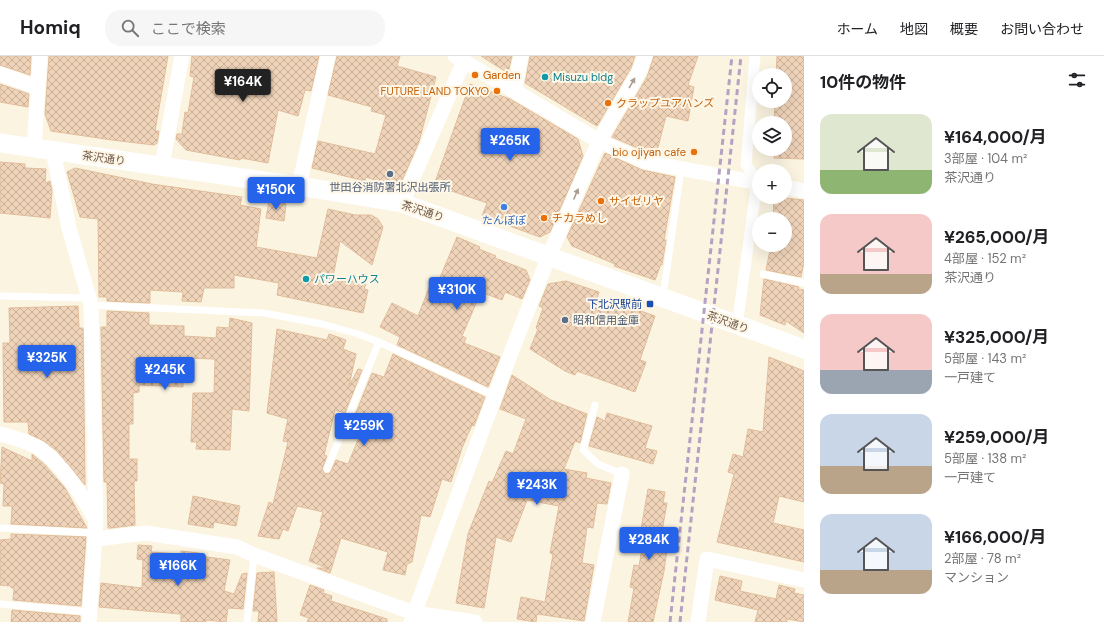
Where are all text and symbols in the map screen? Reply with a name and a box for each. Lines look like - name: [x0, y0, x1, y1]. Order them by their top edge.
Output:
- search box: [105, 10, 385, 46]
- text: Homiq: [20, 15, 81, 40]
- icon: search: [119, 17, 141, 39]
- text: ここで検索: [151, 19, 226, 39]
- text: ホーム: [836, 20, 878, 38]
- text: 地図: [900, 20, 928, 38]
- text: 概要: [950, 20, 978, 38]
- text: お問い合わせ: [1000, 20, 1084, 38]
- place label: Garden: [483, 68, 521, 82]
- map controls: [752, 68, 792, 252]
- button: locate: [752, 68, 792, 108]
- pin: ¥164K: [215, 69, 271, 103]
- icon: filters: [1066, 69, 1088, 91]
- marker: Garden: [470, 70, 480, 80]
- place label: Misuzu bldg: [553, 70, 613, 84]
- text: 10件の物件: [820, 71, 906, 93]
- marker: Misuzu bldg: [540, 72, 550, 82]
- text: ¥164K: [224, 73, 262, 90]
- one-way arrow: [629, 77, 636, 89]
- place label: FUTURE LAND TOKYO: [381, 84, 489, 98]
- marker: FUTURE LAND TOKYO: [492, 86, 502, 96]
- place label: クラップユアハンズ: [616, 96, 714, 110]
- marker: クラップユアハンズ: [603, 98, 613, 108]
- button: layers: [752, 116, 792, 156]
- text: ¥164,000/月: [944, 126, 1047, 148]
- pin: ¥265K: [482, 128, 538, 162]
- icon: home: [852, 130, 900, 178]
- text: ¥265K: [490, 132, 530, 149]
- place label: bio ojiyan cafe: [612, 145, 686, 159]
- marker: bio ojiyan cafe: [689, 147, 699, 157]
- street label: 茶沢通り: [81, 148, 127, 168]
- text: 3部屋 · 104 m²: [944, 150, 1027, 167]
- button: +: [752, 164, 792, 204]
- marker: 世田谷消防署北沢出張所: [385, 169, 395, 179]
- text: 茶沢通り: [944, 169, 996, 186]
- pin: ¥150K: [248, 177, 304, 211]
- place label: 世田谷消防署北沢出張所: [330, 180, 451, 194]
- text: ¥150K: [257, 181, 295, 198]
- one-way arrow: [573, 188, 579, 200]
- place label: サイゼリヤ: [609, 194, 664, 208]
- marker: サイゼリヤ: [596, 196, 606, 206]
- street label: 茶沢通り: [400, 198, 446, 224]
- marker: たんぽぽ: [499, 202, 509, 212]
- place label: チカラめし: [552, 211, 607, 225]
- button: −: [752, 212, 792, 252]
- place label: たんぽぽ: [482, 213, 526, 227]
- marker: チカラめし: [539, 213, 549, 223]
- text: ¥265,000/月: [944, 226, 1050, 248]
- icon: home: [852, 230, 900, 278]
- text: 4部屋 · 152 m²: [944, 250, 1026, 267]
- text: 茶沢通り: [944, 269, 996, 286]
- place label: パワーハウス: [314, 272, 380, 286]
- marker: パワーハウス: [301, 274, 311, 284]
- pin: ¥310K: [429, 277, 485, 311]
- text: ¥310K: [438, 281, 476, 298]
- place label: 下北沢駅前: [587, 297, 642, 311]
- marker: 下北沢駅前: [645, 299, 655, 309]
- street label: 茶沢通り: [705, 308, 751, 336]
- place label: 昭和信用金庫: [573, 313, 639, 327]
- marker: 昭和信用金庫: [560, 315, 570, 325]
- text: ¥325,000/月: [944, 326, 1049, 348]
- icon: home: [852, 330, 900, 378]
- pin: ¥325K: [19, 345, 75, 379]
- text: ¥325K: [27, 349, 67, 366]
- text: 5部屋 · 143 m²: [944, 350, 1026, 367]
- pin: ¥245K: [137, 357, 193, 391]
- text: ¥245K: [145, 361, 185, 378]
- text: 一戸建て: [944, 369, 996, 386]
- pin: ¥259K: [336, 413, 392, 447]
- text: ¥259K: [344, 417, 384, 434]
- text: ¥259,000/月: [944, 426, 1050, 448]
- icon: home: [852, 430, 900, 478]
- text: 5部屋 · 138 m²: [944, 450, 1026, 467]
- text: 一戸建て: [944, 469, 996, 486]
- pin: ¥243K: [509, 472, 565, 506]
- text: ¥243K: [517, 476, 557, 493]
- text: ¥166,000/月: [944, 526, 1046, 548]
- pin: ¥284K: [621, 527, 677, 561]
- icon: home: [852, 530, 900, 578]
- text: ¥284K: [628, 531, 670, 548]
- text: 2部屋 · 78 m²: [944, 550, 1021, 567]
- pin: ¥166K: [150, 553, 206, 587]
- text: ¥166K: [159, 557, 197, 574]
- text: マンション: [944, 569, 1009, 586]

